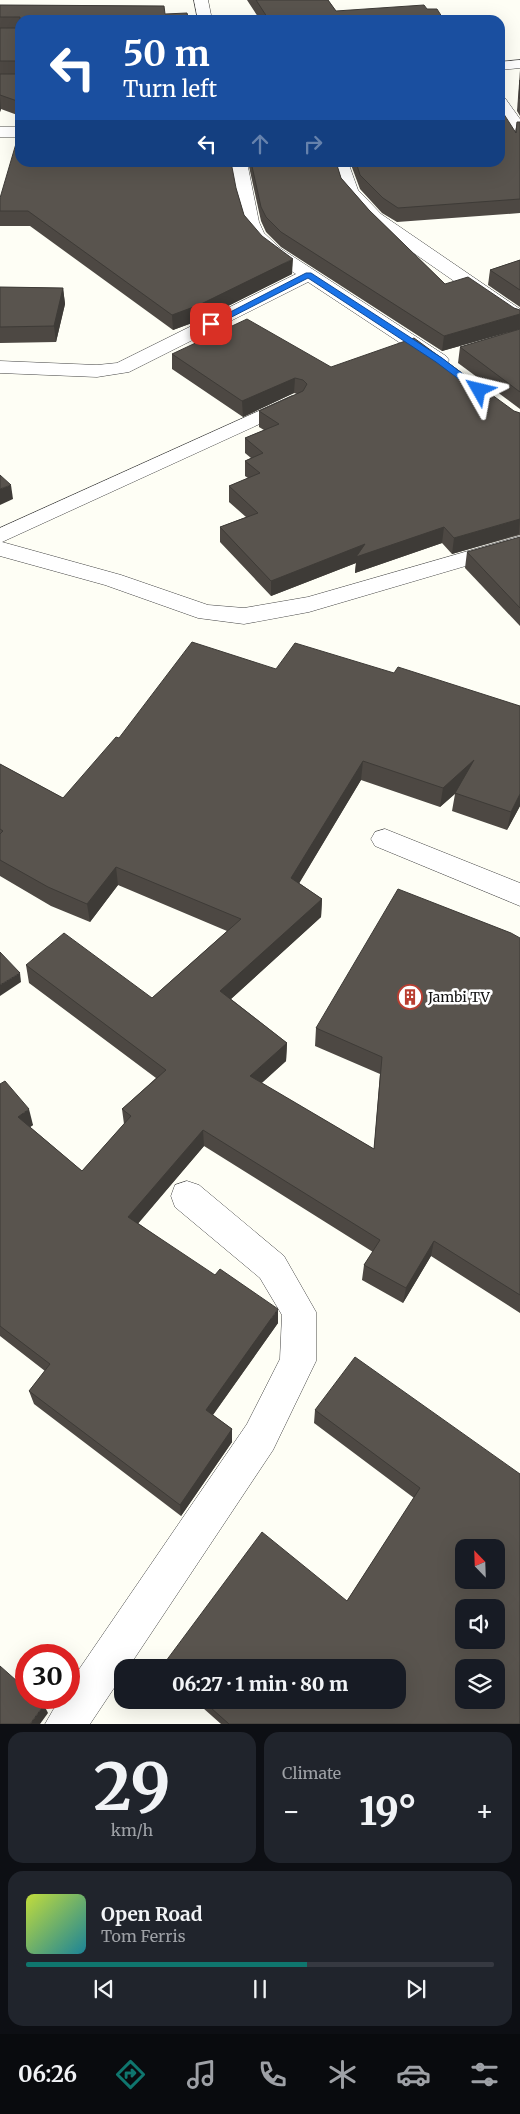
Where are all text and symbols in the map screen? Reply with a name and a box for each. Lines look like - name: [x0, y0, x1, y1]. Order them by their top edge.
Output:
- text: 50 m: [123, 32, 210, 76]
- icon: left: [40, 35, 105, 100]
- text: Turn left: [123, 75, 217, 103]
- icon: left: [193, 130, 221, 158]
- icon: ahead: [246, 130, 274, 158]
- icon: right: [299, 130, 327, 158]
- pin: [190, 303, 232, 345]
- icon: arrive: [197, 310, 225, 338]
- position arrow: [452, 363, 504, 415]
- building icon: Jambi TV: [397, 984, 423, 1010]
- place label: Jambi TV: [427, 988, 491, 1006]
- north arrow: [455, 1539, 505, 1589]
- map controls: [455, 1539, 505, 1709]
- button: sound: [455, 1599, 505, 1649]
- speed limit sign: 30: [15, 1644, 80, 1709]
- button: layers: [455, 1659, 505, 1709]
- text: 06:27 · 1 min · 80 m: [172, 1672, 348, 1696]
- text: 29: [93, 1746, 171, 1828]
- text: Climate: [282, 1763, 341, 1783]
- text: 19°: [359, 1788, 417, 1835]
- text: −: [282, 1793, 301, 1829]
- text: +: [475, 1793, 494, 1829]
- text: km/h: [111, 1820, 153, 1840]
- text: Open Road: [101, 1902, 203, 1926]
- text: Tom Ferris: [101, 1926, 186, 1946]
- icon: previous: [90, 1975, 118, 2003]
- icon: pause: [246, 1975, 274, 2003]
- icon: next: [402, 1975, 430, 2003]
- icon: directions: [113, 2057, 148, 2092]
- icon: music: [184, 2057, 219, 2092]
- icon: phone: [255, 2057, 290, 2092]
- icon: climate: [325, 2057, 360, 2092]
- icon: car: [396, 2057, 431, 2092]
- icon: filters: [467, 2057, 502, 2092]
- text: 06:26: [18, 2060, 77, 2088]

